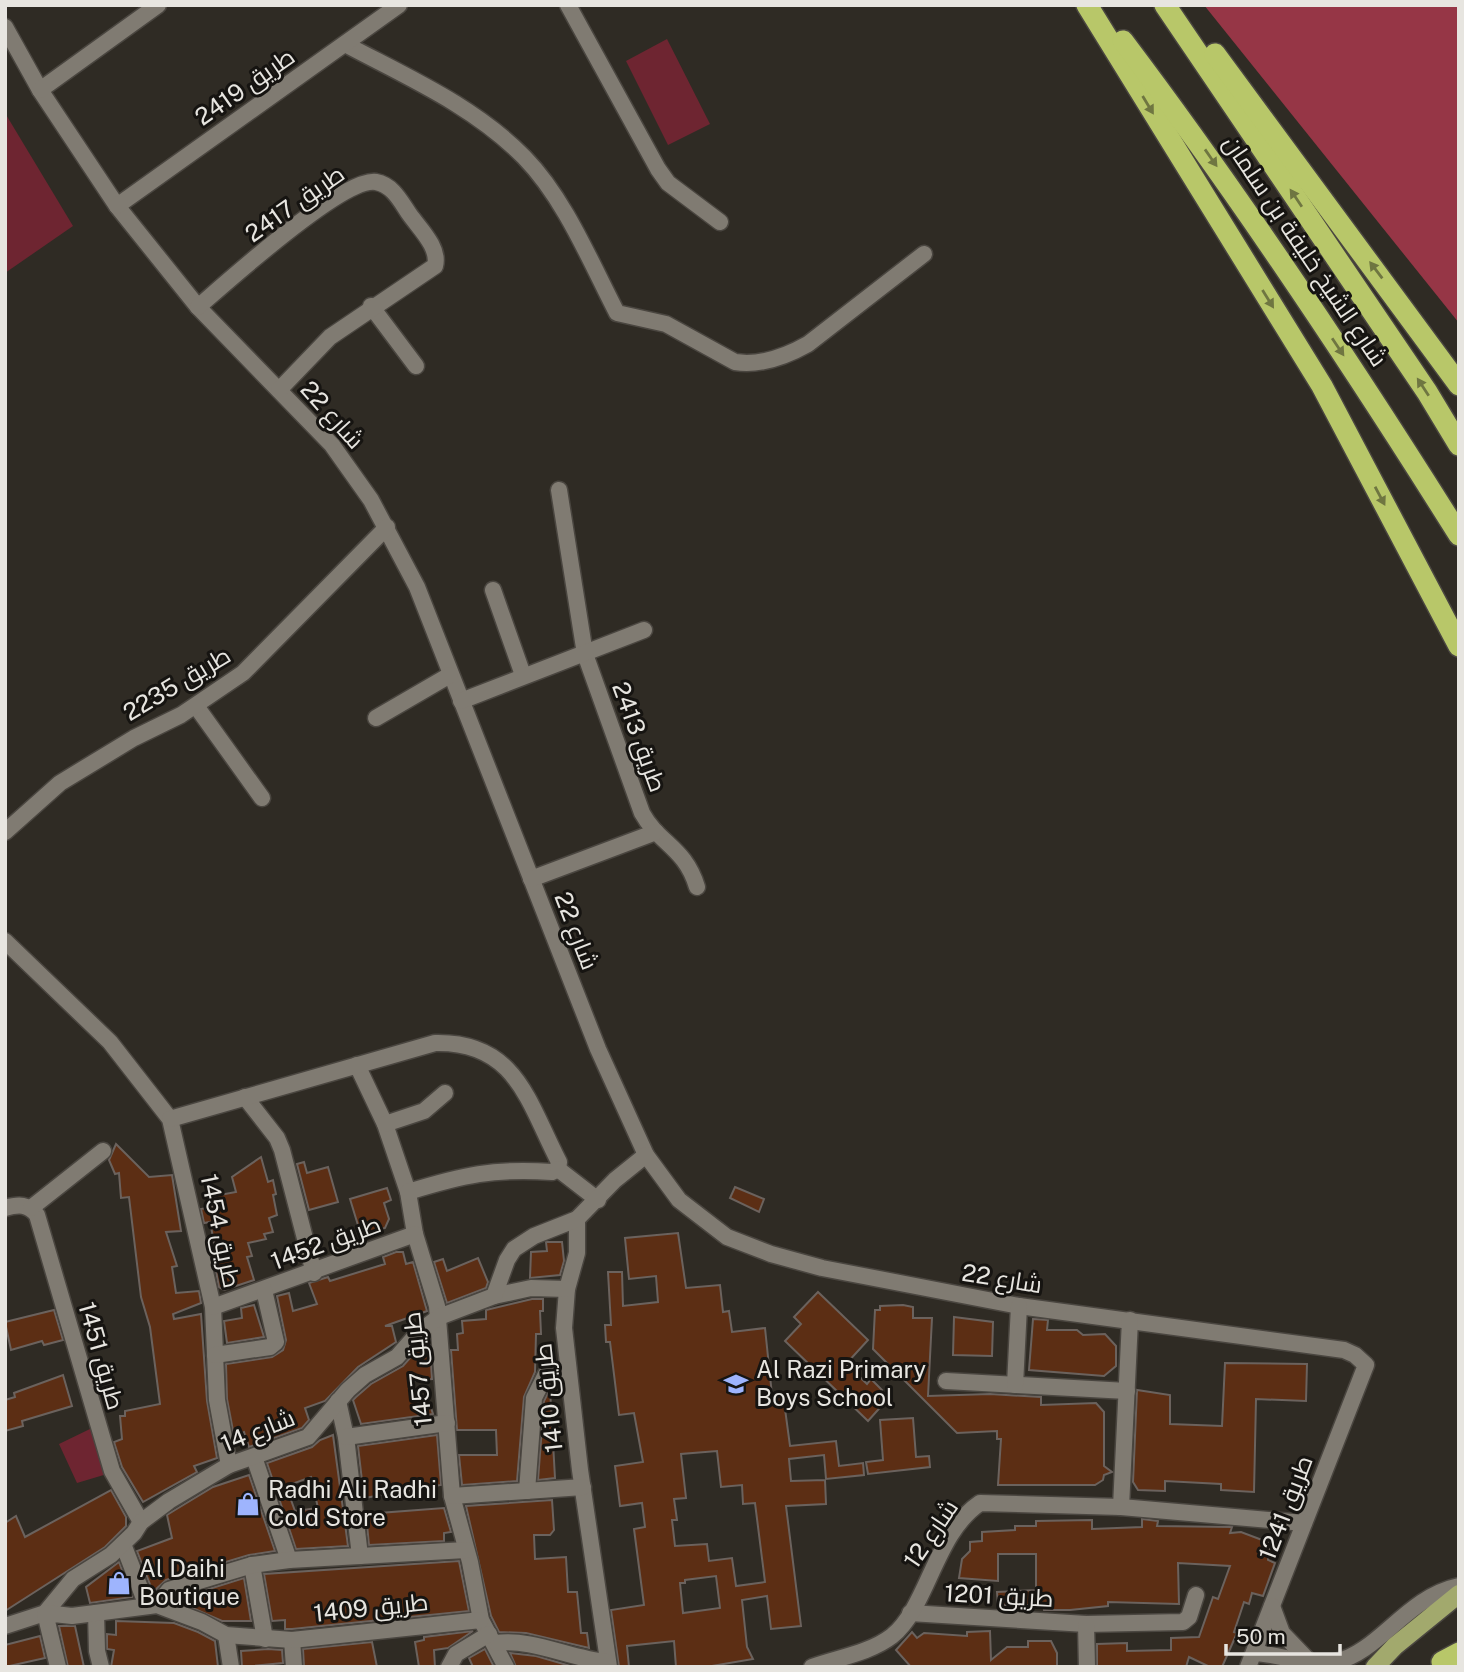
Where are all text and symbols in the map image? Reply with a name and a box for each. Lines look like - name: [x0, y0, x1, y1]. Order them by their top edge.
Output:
- street label: طريق 2419: [189, 42, 301, 132]
- one-way arrow: [1142, 96, 1155, 115]
- street label: شارع الشيخ خليفة بن سلمان: [1216, 130, 1394, 373]
- one-way arrow: [1204, 149, 1218, 167]
- street label: طريق 2417: [240, 159, 350, 249]
- one-way arrow: [1290, 188, 1303, 207]
- one-way arrow: [1369, 261, 1383, 279]
- one-way arrow: [1261, 289, 1274, 308]
- one-way arrow: [1331, 337, 1344, 356]
- street label: شارع 22: [293, 375, 370, 456]
- one-way arrow: [1416, 378, 1430, 396]
- one-way arrow: [1374, 487, 1386, 507]
- street label: طريق 2235: [118, 640, 236, 728]
- street label: طريق 2413: [605, 678, 673, 796]
- street label: شارع 22: [547, 888, 605, 975]
- street label: طريق 1454: [193, 1171, 247, 1291]
- street label: طريق 1452: [267, 1209, 385, 1277]
- street label: شارع 22: [960, 1258, 1044, 1301]
- street label: طريق 1451: [71, 1299, 131, 1413]
- street label: طريق 1457: [397, 1310, 439, 1428]
- street label: طريق 1410: [528, 1342, 570, 1454]
- place label: Al Razi Primary Boys School: [756, 1355, 926, 1411]
- school or university icon: Al Razi Primary Boys School: [722, 1370, 750, 1398]
- street label: شارع 14: [217, 1403, 300, 1460]
- street label: طريق 1241: [1252, 1451, 1320, 1565]
- place label: Radhi Ali Radhi Cold Store: [268, 1475, 437, 1531]
- shop icon: Radhi Ali Radhi Cold Store: [234, 1490, 262, 1518]
- street label: شارع 12: [897, 1494, 966, 1575]
- place label: Al Daihi Boutique: [139, 1554, 240, 1610]
- shop icon: Al Daihi Boutique: [105, 1569, 133, 1597]
- street label: طريق 1201: [944, 1578, 1054, 1614]
- street label: طريق 1409: [312, 1587, 430, 1629]
- scale bar: [1226, 1612, 1340, 1656]
- text: 50 m: [1236, 1624, 1286, 1649]

